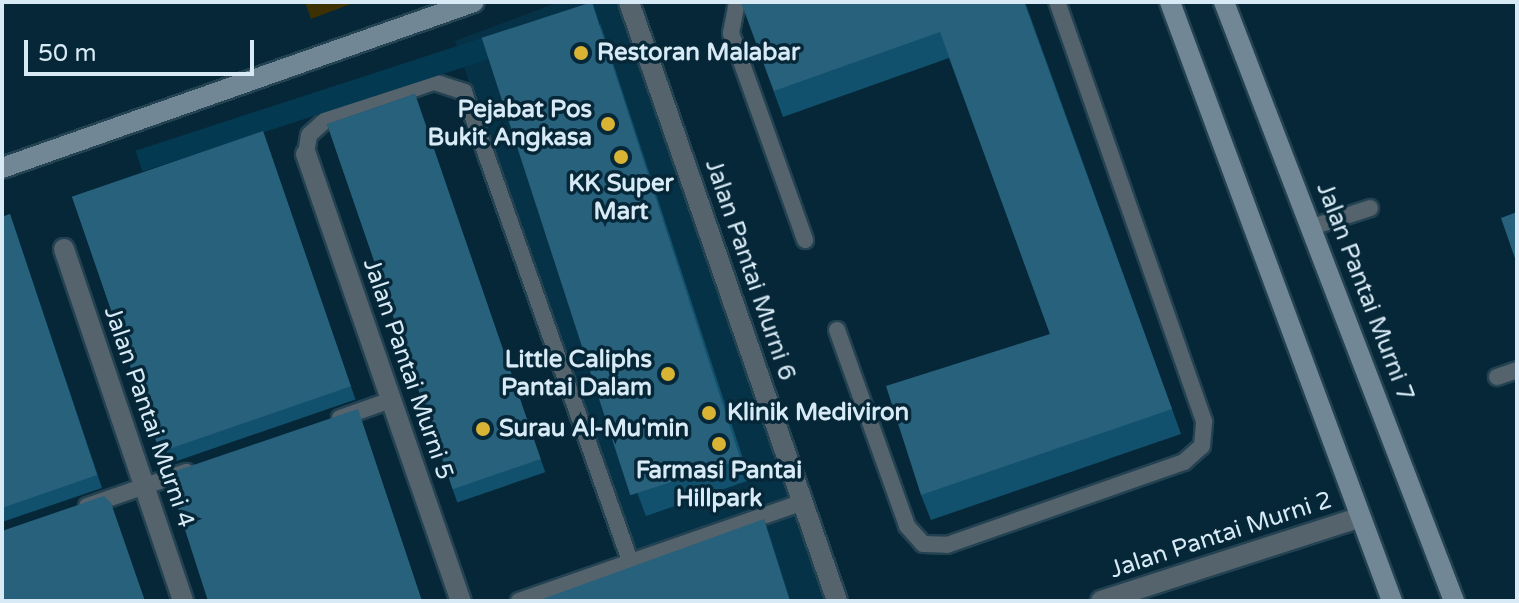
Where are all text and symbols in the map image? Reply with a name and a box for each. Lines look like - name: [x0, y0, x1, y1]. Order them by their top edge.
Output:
- scale bar: [28, 24, 258, 74]
- text: 50 m: [38, 39, 96, 68]
- place label: Restoran Malabar: [597, 39, 800, 67]
- marker: Restoran Malabar: [572, 44, 590, 62]
- place label: Pejabat Pos Bukit Angkasa: [428, 96, 592, 152]
- marker: Pejabat Pos Bukit Angkasa: [599, 115, 617, 133]
- marker: KK Super Mart: [612, 148, 630, 166]
- street label: Jalan Pantai Murni 6: [699, 156, 801, 384]
- place label: KK Super Mart: [568, 170, 674, 226]
- street label: Jalan Pantai Murni 7: [1310, 179, 1420, 405]
- street label: Jalan Pantai Murni 5: [357, 255, 459, 483]
- street label: Jalan Pantai Murni 4: [98, 303, 200, 531]
- place label: Little Caliphs Pantai Dalam: [501, 346, 652, 402]
- marker: Little Caliphs Pantai Dalam: [659, 365, 677, 383]
- place label: Klinik Mediviron: [727, 399, 909, 427]
- marker: Klinik Mediviron: [698, 402, 720, 424]
- place label: Surau Al-Mu'min: [499, 415, 689, 443]
- marker: Surau Al-Mu'min: [474, 420, 492, 438]
- marker: Farmasi Pantai Hillpark: [710, 435, 728, 453]
- place label: Farmasi Pantai Hillpark: [636, 457, 802, 513]
- street label: Jalan Pantai Murni 2: [1106, 485, 1336, 585]

